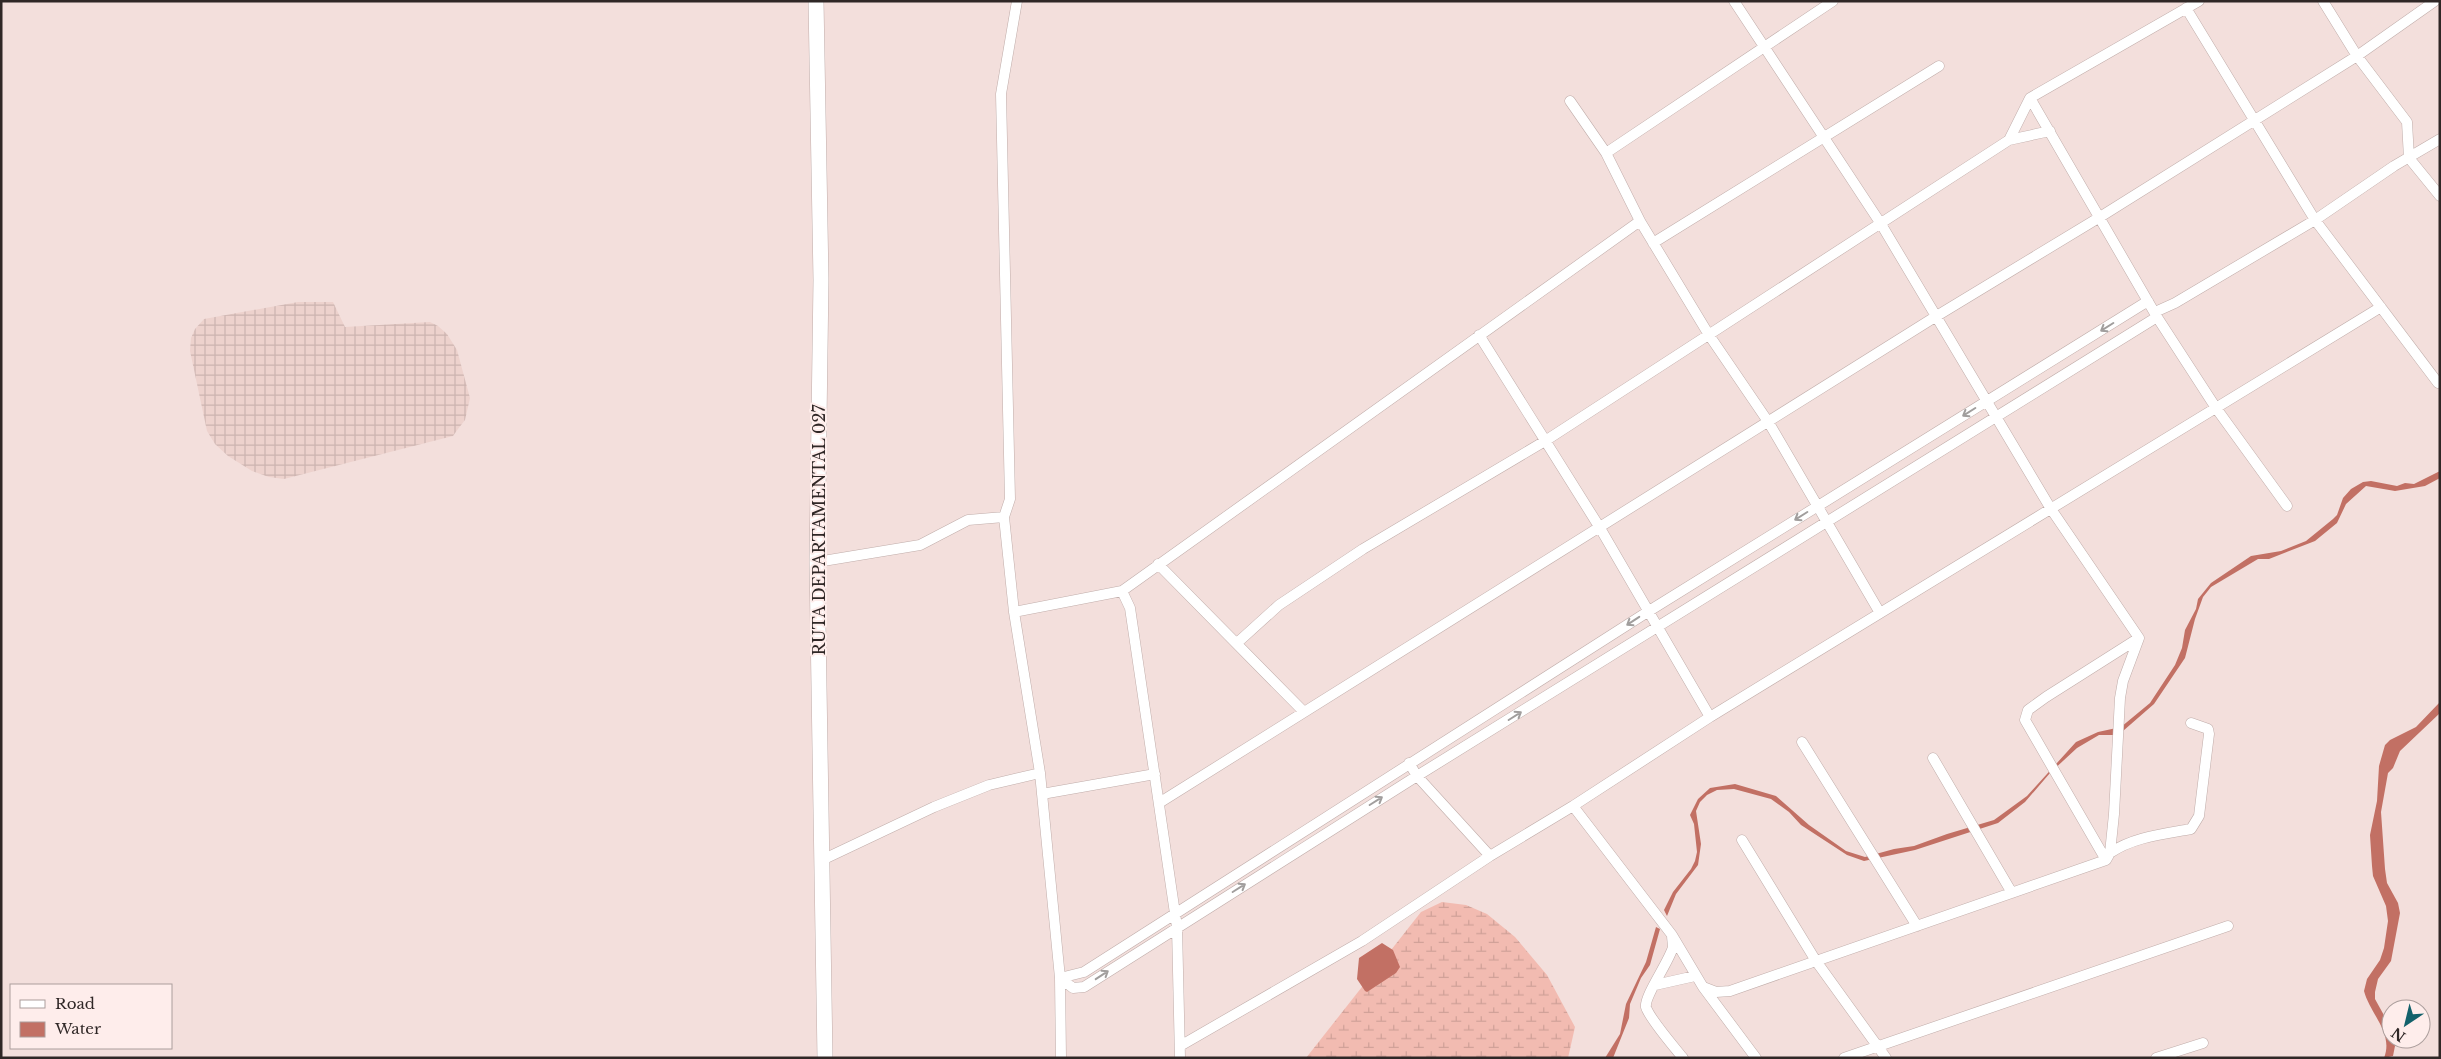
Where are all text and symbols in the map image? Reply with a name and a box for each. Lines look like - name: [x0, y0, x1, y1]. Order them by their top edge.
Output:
- one-way arrow: [2100, 322, 2114, 332]
- street label: RUTA DEPARTAMENTAL 027: [809, 404, 829, 655]
- one-way arrow: [1962, 407, 1976, 417]
- one-way arrow: [1794, 511, 1808, 521]
- one-way arrow: [1627, 616, 1641, 626]
- one-way arrow: [1507, 711, 1521, 721]
- one-way arrow: [1369, 796, 1383, 806]
- one-way arrow: [1231, 883, 1245, 893]
- one-way arrow: [1095, 970, 1109, 981]
- legend: [10, 984, 172, 1049]
- text: Road: [55, 994, 95, 1013]
- north arrow: [2381, 999, 2431, 1049]
- text: Water: [54, 1019, 102, 1038]
- text: N: [2388, 1023, 2409, 1046]

